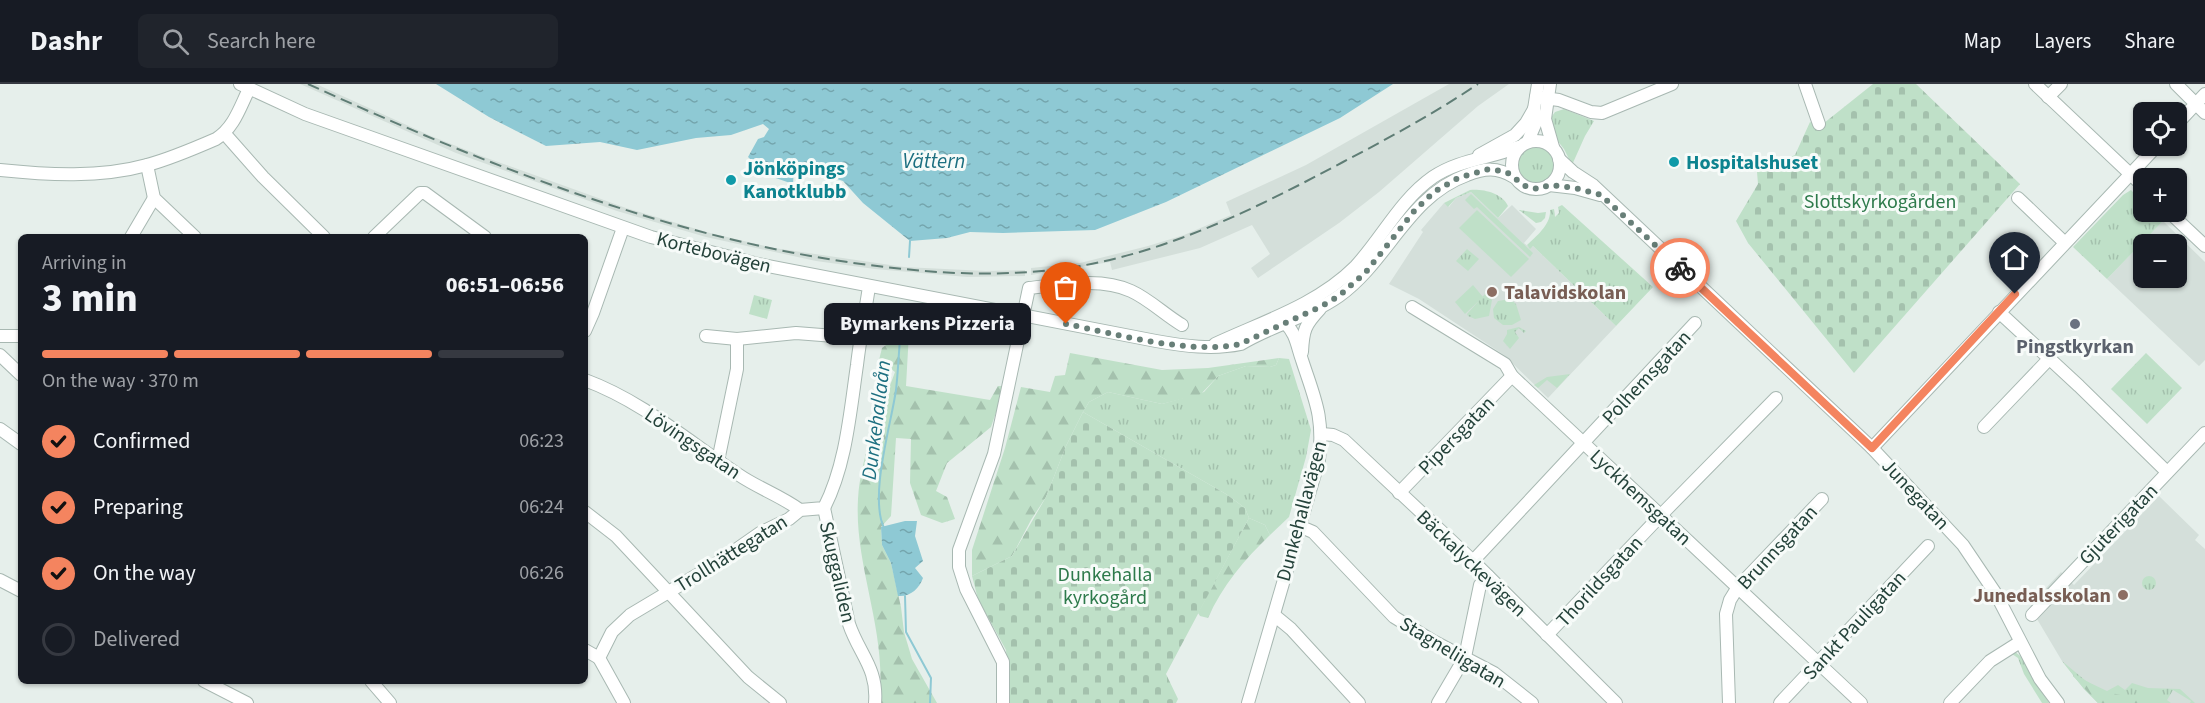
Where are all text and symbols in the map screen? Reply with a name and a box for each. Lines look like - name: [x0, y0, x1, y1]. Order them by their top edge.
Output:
- search box: [138, 14, 558, 68]
- text: Dashr: [30, 21, 102, 61]
- icon: search: [159, 25, 192, 58]
- text: Search here: [207, 25, 316, 57]
- text: Map: [1964, 26, 2001, 56]
- text: Layers: [2034, 26, 2091, 56]
- text: Share: [2124, 26, 2175, 56]
- map controls: [2133, 102, 2187, 288]
- button: locate: [2133, 102, 2187, 156]
- water label: Vättern: [903, 146, 965, 176]
- place label: Hospitalshuset: [1686, 149, 1818, 177]
- place label: Jönköpings Kanotklubb: [743, 155, 846, 206]
- marker: Hospitalshuset: [1667, 155, 1681, 169]
- button: +: [2133, 168, 2187, 222]
- marker: Jönköpings Kanotklubb: [724, 173, 738, 187]
- park label: Slottskyrkogården: [1804, 188, 1956, 216]
- street label: Kortebovägen: [654, 225, 774, 281]
- pin: [1989, 232, 2040, 294]
- button: −: [2133, 234, 2187, 288]
- courier: [1650, 238, 1710, 298]
- icon: home: [1998, 241, 2031, 274]
- text: Arriving in: [42, 249, 127, 277]
- icon: bike: [1664, 252, 1697, 285]
- pin: [1040, 262, 1091, 324]
- text: 06:51–06:56: [446, 269, 564, 301]
- text: 3 min: [42, 271, 138, 327]
- icon: bag: [1049, 271, 1082, 304]
- place label: Talavidskolan: [1504, 279, 1626, 307]
- marker: Talavidskolan: [1485, 285, 1499, 299]
- callout: Bymarkens Pizzeria: [823, 303, 1030, 345]
- text: Bymarkens Pizzeria: [840, 310, 1015, 338]
- marker: Pingstkyrkan: [2068, 317, 2082, 331]
- street label: Polhemsgatan: [1596, 324, 1698, 431]
- place label: Pingstkyrkan: [2016, 333, 2134, 361]
- water label: Dunkehallaån: [854, 358, 898, 482]
- text: On the way · 370 m: [42, 367, 199, 395]
- street label: Pipersgatan: [1412, 390, 1501, 481]
- street label: Lövingsgatan: [639, 401, 746, 486]
- icon: check: [42, 425, 75, 458]
- text: Confirmed: [93, 425, 190, 457]
- text: 06:23: [519, 427, 564, 455]
- street label: Dunkehallavägen: [1270, 438, 1334, 585]
- street label: Lyckhemsgatan: [1583, 443, 1697, 552]
- street label: Junegatan: [1875, 453, 1956, 536]
- street label: Gjuterigatan: [2073, 478, 2165, 572]
- icon: check: [42, 491, 75, 524]
- text: Preparing: [93, 491, 183, 523]
- text: 06:24: [519, 493, 564, 521]
- street label: Brunnsgatan: [1731, 499, 1824, 596]
- street label: Bäckalyckevägen: [1410, 504, 1533, 624]
- street label: Trollhättegatan: [670, 508, 793, 600]
- street label: Skuggaliden: [812, 519, 862, 626]
- street label: Thorildsgatan: [1550, 530, 1649, 634]
- icon: check: [42, 557, 75, 590]
- text: On the way: [93, 557, 196, 589]
- text: 06:26: [519, 559, 564, 587]
- park label: Dunkehalla kyrkogård: [1058, 561, 1152, 612]
- street label: Sankt Pauligatan: [1797, 565, 1913, 687]
- place label: Junedalsskolan: [1973, 582, 2111, 610]
- marker: Junedalsskolan: [2116, 588, 2130, 602]
- street label: Stagneliigatan: [1394, 610, 1511, 696]
- text: Delivered: [93, 623, 180, 655]

